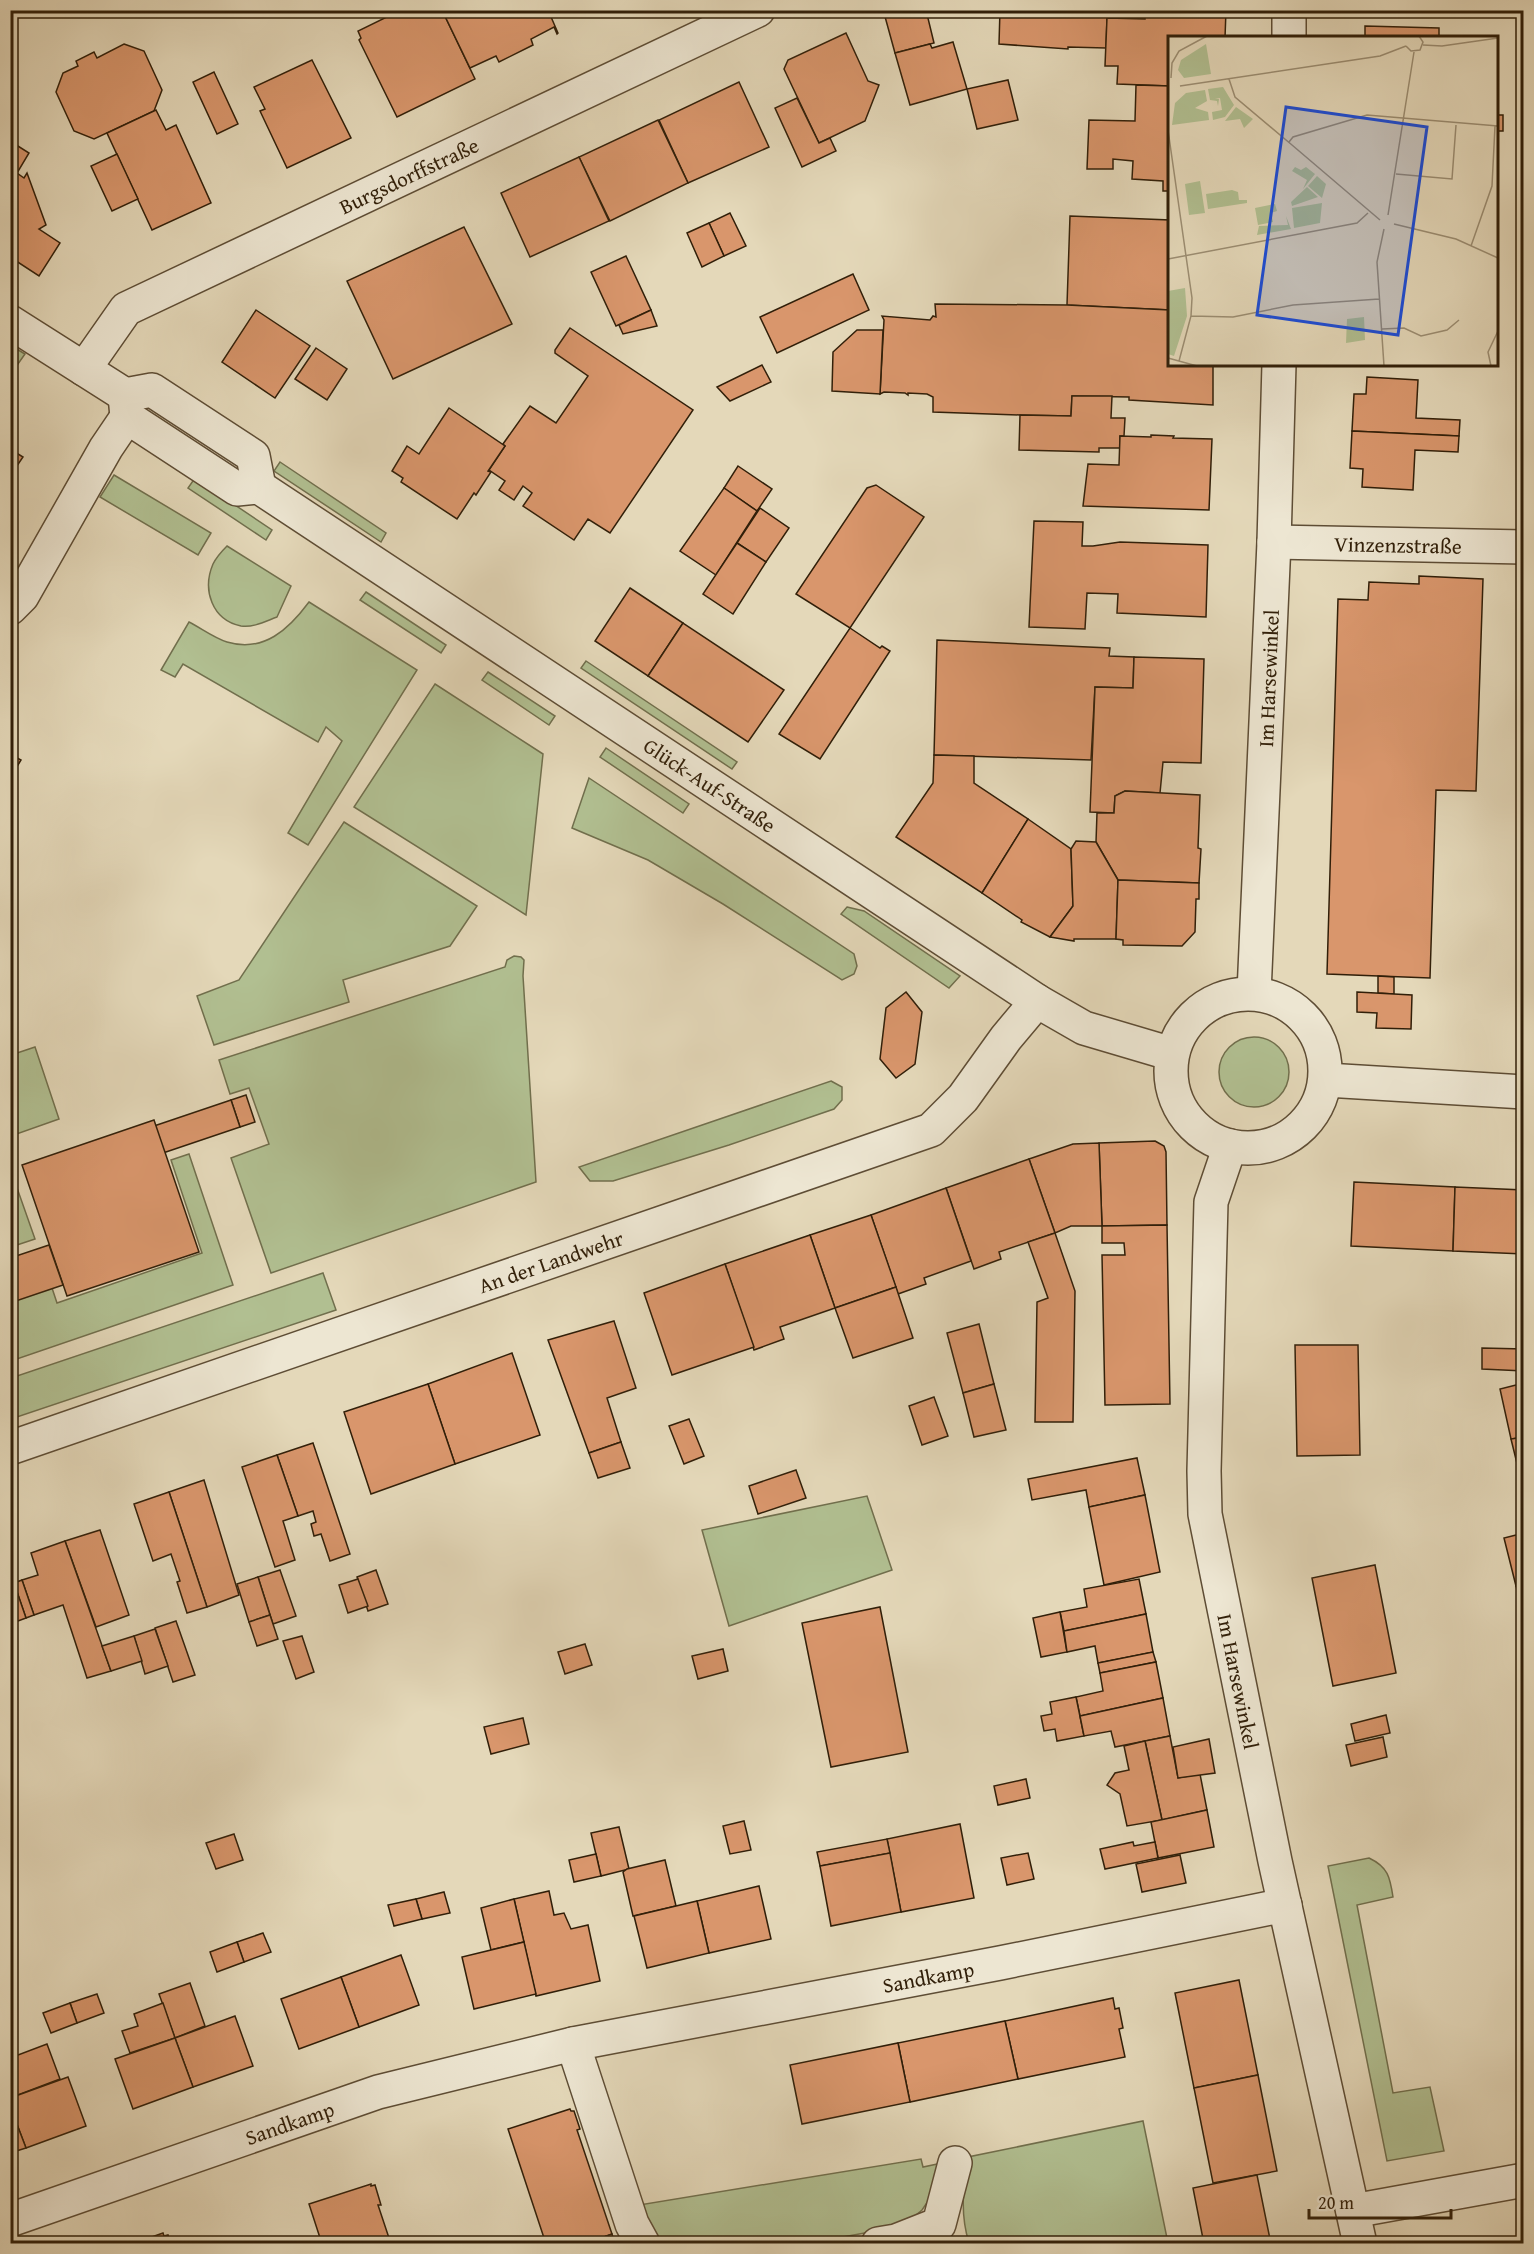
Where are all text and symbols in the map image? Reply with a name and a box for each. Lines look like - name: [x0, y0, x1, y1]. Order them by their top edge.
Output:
- inset map: [1168, 36, 1498, 366]
- street label: Burgsdorffstraße: [334, 129, 484, 222]
- street label: Vinzenzstraße: [1334, 528, 1462, 561]
- street label: Im Harsewinkel: [1249, 609, 1286, 748]
- street label: Glück-Auf-Straße: [638, 730, 782, 840]
- street label: An der Landwehr: [474, 1222, 628, 1301]
- street label: Im Harsewinkel: [1210, 1611, 1268, 1752]
- street label: Sandkamp: [880, 1953, 976, 2000]
- street label: Sandkamp: [241, 2093, 338, 2153]
- scale bar: [1309, 2182, 1452, 2220]
- text: 20 m: [1318, 2189, 1354, 2216]

